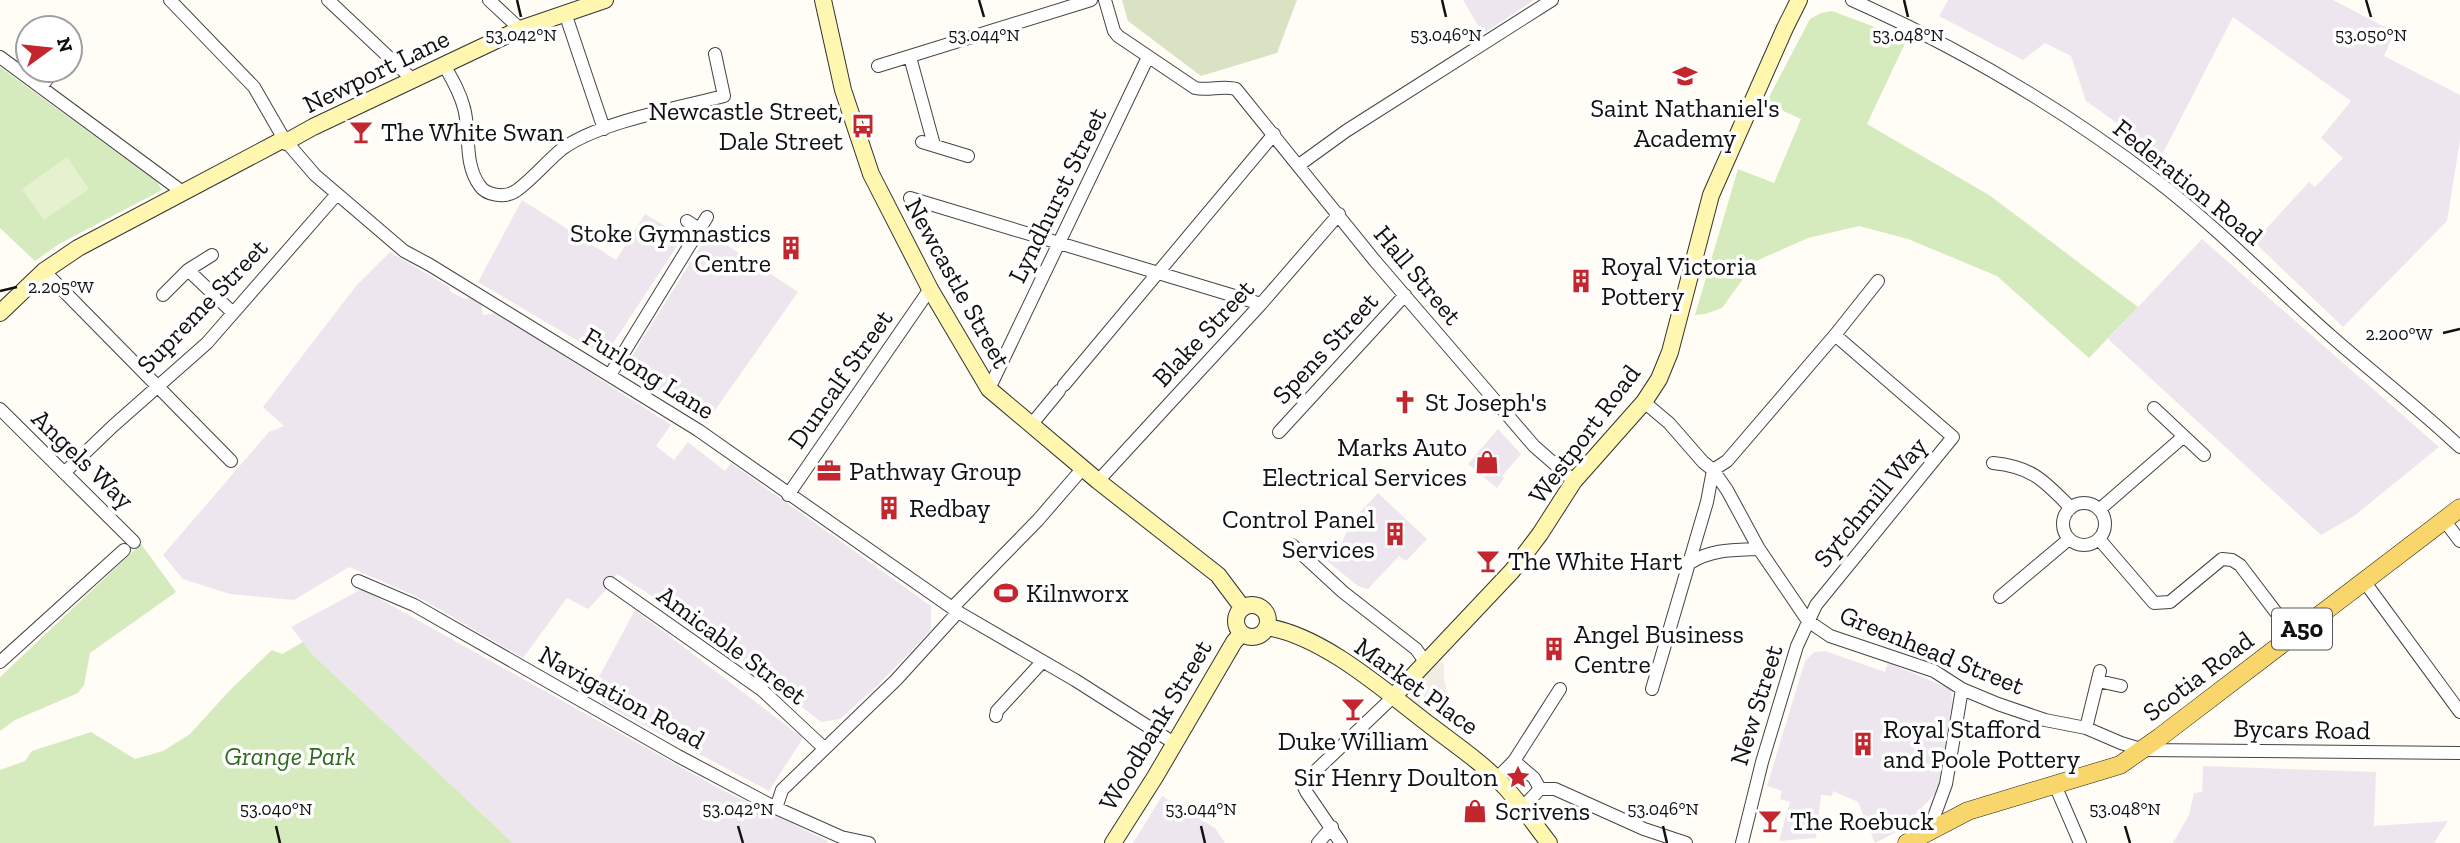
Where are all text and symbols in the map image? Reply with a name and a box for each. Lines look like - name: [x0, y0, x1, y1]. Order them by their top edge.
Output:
- north arrow: [14, 14, 84, 84]
- street label: Newport Lane: [298, 22, 454, 120]
- text: 53.042°N: [485, 24, 557, 46]
- text: 53.044°N: [948, 24, 1020, 46]
- text: 53.046°N: [1410, 24, 1482, 46]
- text: 53.048°N: [1872, 24, 1944, 46]
- text: 53.050°N: [2335, 24, 2407, 46]
- text: N: [52, 35, 78, 55]
- school or university icon: Saint Nathaniel's Academy: [1671, 62, 1699, 90]
- place label: Saint Nathaniel's Academy: [1590, 92, 1780, 154]
- place label: Newcastle Street, Dale Street: [648, 95, 843, 157]
- street label: Lyndhurst Street: [1001, 102, 1113, 288]
- bus stop icon: Newcastle Street, Dale Street: [849, 112, 877, 140]
- street label: Federation Road: [2107, 112, 2269, 252]
- place label: The White Swan: [381, 116, 564, 148]
- bar icon: The White Swan: [347, 118, 375, 146]
- street label: Newcastle Street: [898, 192, 1018, 374]
- place label: Stoke Gymnastics Centre: [570, 217, 771, 279]
- street label: Hall Street: [1367, 219, 1469, 332]
- street label: Supreme Street: [130, 232, 275, 380]
- building icon: Stoke Gymnastics Centre: [777, 234, 805, 262]
- place label: Royal Victoria Pottery: [1601, 250, 1757, 312]
- building icon: Royal Victoria Pottery: [1567, 267, 1595, 295]
- street label: Blake Street: [1145, 273, 1261, 393]
- text: 2.205°W: [28, 276, 94, 298]
- street label: Spens Street: [1265, 285, 1385, 411]
- street label: Duncalf Street: [780, 303, 900, 455]
- street label: Furlong Lane: [577, 320, 721, 426]
- text: 2.200°W: [2365, 323, 2433, 345]
- street label: Westport Road: [1521, 358, 1647, 510]
- place label: St Joseph's: [1425, 386, 1547, 418]
- church icon: St Joseph's: [1391, 388, 1419, 416]
- street label: Angels Way: [25, 402, 141, 516]
- street label: Sytchmill Way: [1806, 430, 1934, 574]
- place label: Marks Auto Electrical Services: [1262, 431, 1467, 493]
- shop icon: Marks Auto Electrical Services: [1473, 448, 1501, 476]
- place label: Pathway Group: [849, 455, 1022, 487]
- office icon: Pathway Group: [815, 457, 843, 485]
- place label: Redbay: [909, 492, 991, 524]
- building icon: Redbay: [875, 494, 903, 522]
- place label: Control Panel Services: [1222, 503, 1375, 565]
- building icon: Control Panel Services: [1381, 520, 1409, 548]
- place label: The White Hart: [1508, 545, 1683, 577]
- bar icon: The White Hart: [1474, 547, 1502, 575]
- place label: Kilnworx: [1026, 577, 1129, 609]
- street label: Amicable Street: [651, 578, 813, 712]
- sports icon: Kilnworx: [992, 579, 1020, 607]
- street label: Greenhead Street: [1835, 598, 2029, 702]
- road number: A50: [2272, 608, 2332, 650]
- place label: Angel Business Centre: [1574, 618, 1744, 680]
- street label: Scotia Road: [2136, 624, 2260, 728]
- street label: Market Place: [1349, 630, 1485, 742]
- street label: Woodbank Street: [1092, 634, 1219, 816]
- building icon: Angel Business Centre: [1540, 635, 1568, 663]
- street label: Navigation Road: [533, 638, 711, 756]
- street label: New Street: [1723, 641, 1790, 769]
- bar icon: Duke William: [1339, 695, 1367, 723]
- street label: Bycars Road: [2233, 712, 2371, 746]
- place label: Royal Stafford and Poole Pottery: [1883, 713, 2081, 775]
- place label: Duke William: [1278, 725, 1429, 757]
- building icon: Royal Stafford and Poole Pottery: [1849, 730, 1877, 758]
- park label: Grange Park: [224, 740, 356, 772]
- place label: Sir Henry Doulton: [1294, 761, 1498, 793]
- place icon: Sir Henry Doulton: [1504, 763, 1532, 791]
- place label: Scrivens: [1495, 795, 1590, 827]
- shop icon: Scrivens: [1461, 797, 1489, 825]
- text: 53.040°N: [240, 798, 312, 820]
- text: 53.042°N: [702, 798, 774, 820]
- text: 53.044°N: [1165, 798, 1237, 820]
- text: 53.046°N: [1627, 798, 1699, 820]
- text: 53.048°N: [2089, 798, 2161, 820]
- place label: The Roebuck: [1790, 805, 1935, 837]
- bar icon: The Roebuck: [1756, 807, 1784, 835]

